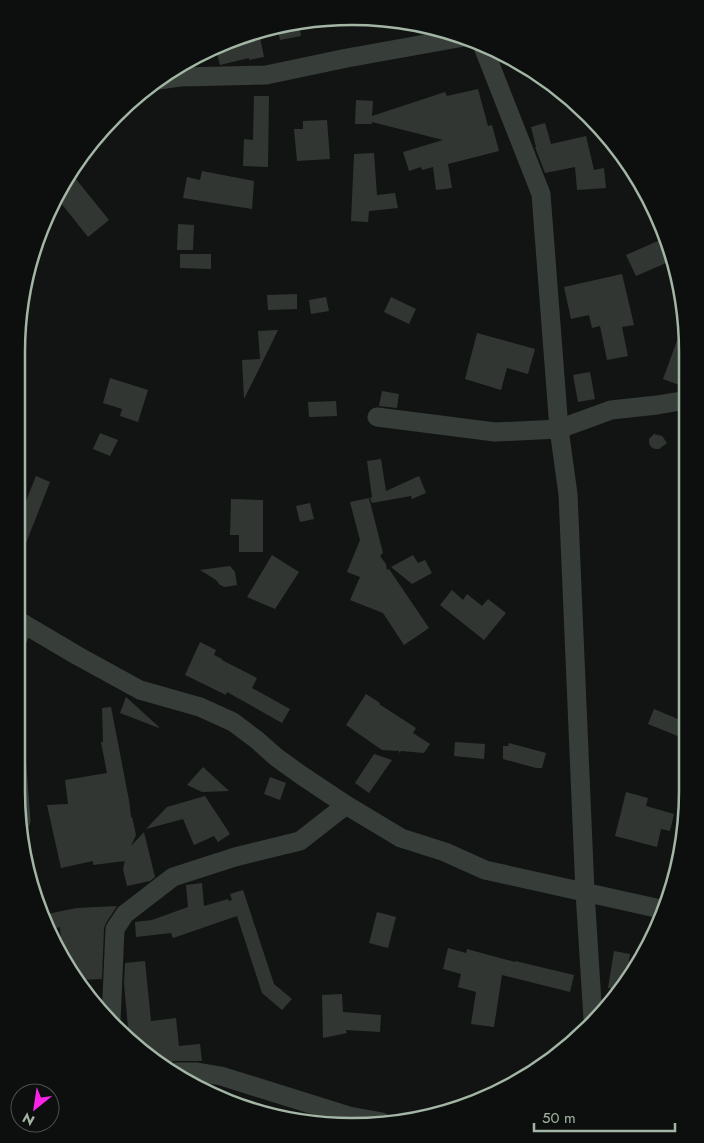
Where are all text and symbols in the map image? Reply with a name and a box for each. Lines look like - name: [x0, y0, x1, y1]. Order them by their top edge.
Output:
- north arrow: [10, 1083, 60, 1133]
- scale bar: [534, 1100, 675, 1132]
- text: 50 m: [542, 1107, 576, 1129]
- text: N: [19, 1108, 38, 1131]

